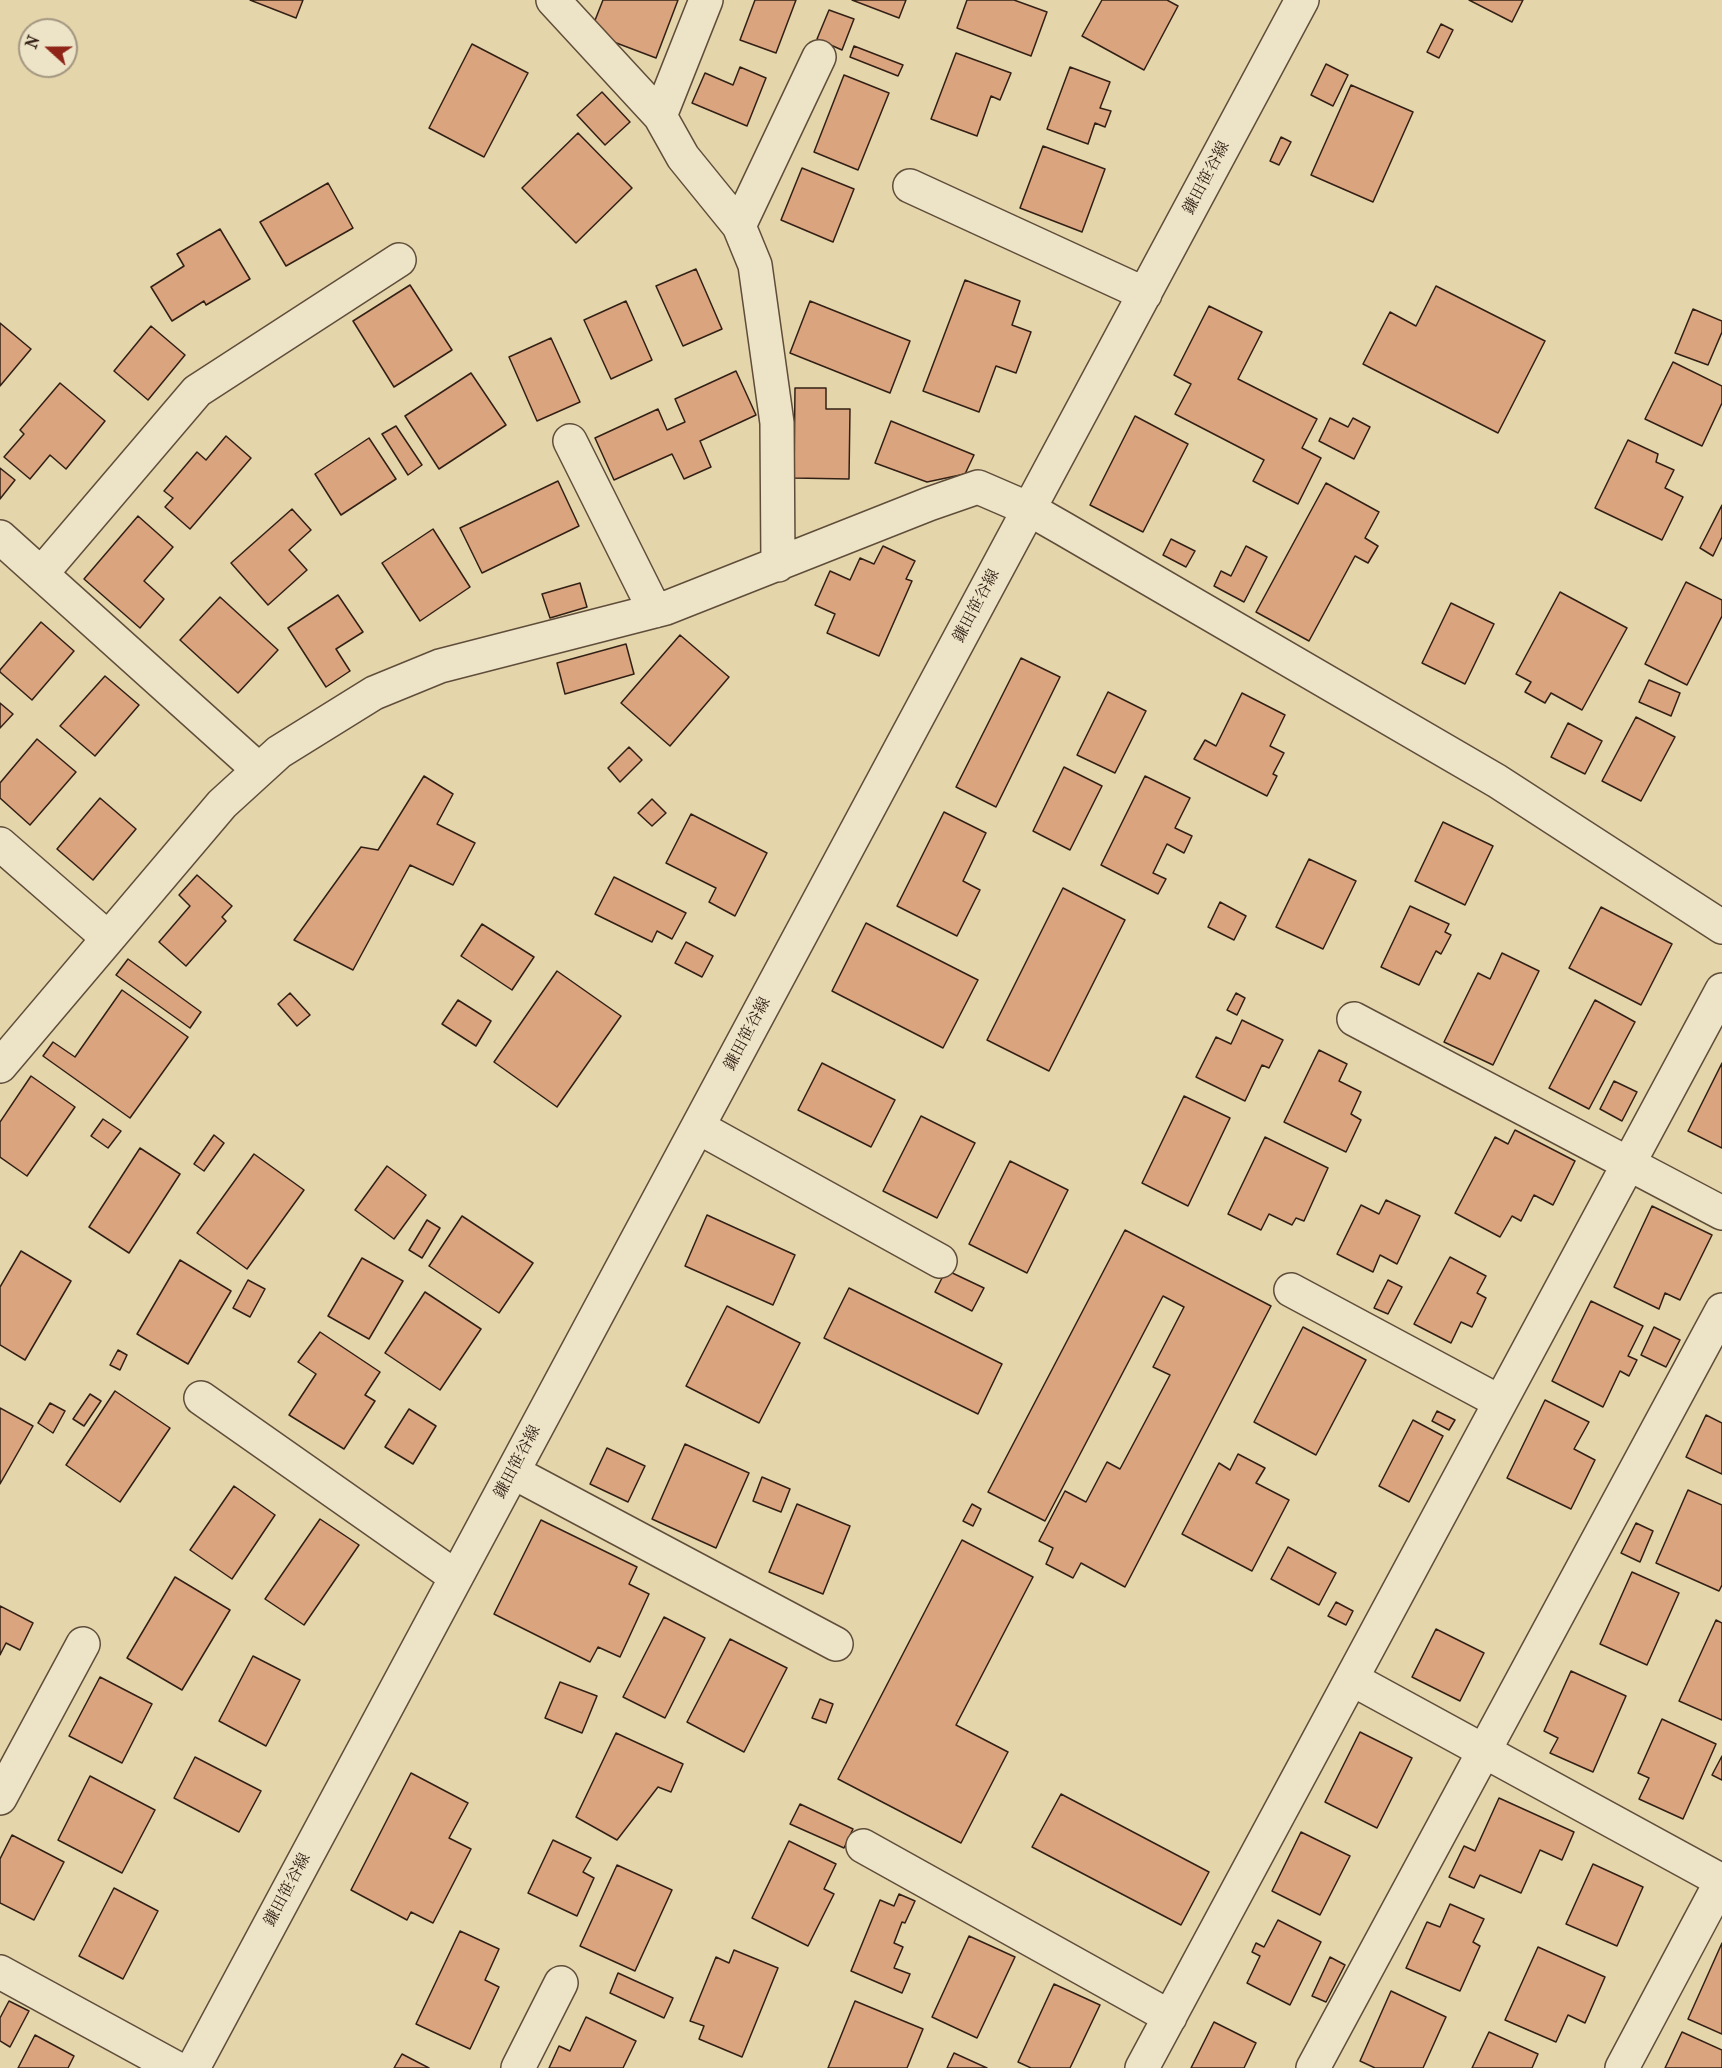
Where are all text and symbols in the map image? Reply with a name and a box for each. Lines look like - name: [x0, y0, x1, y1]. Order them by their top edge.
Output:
- north arrow: [18, 18, 78, 78]
- text: N: [22, 33, 44, 51]
- street label: 鎌田笹谷線: [1180, 138, 1234, 218]
- street label: 鎌田笹谷線: [950, 566, 1004, 646]
- street label: 鎌田笹谷線: [721, 994, 775, 1074]
- street label: 鎌田笹谷線: [491, 1422, 545, 1502]
- street label: 鎌田笹谷線: [261, 1850, 315, 1930]

